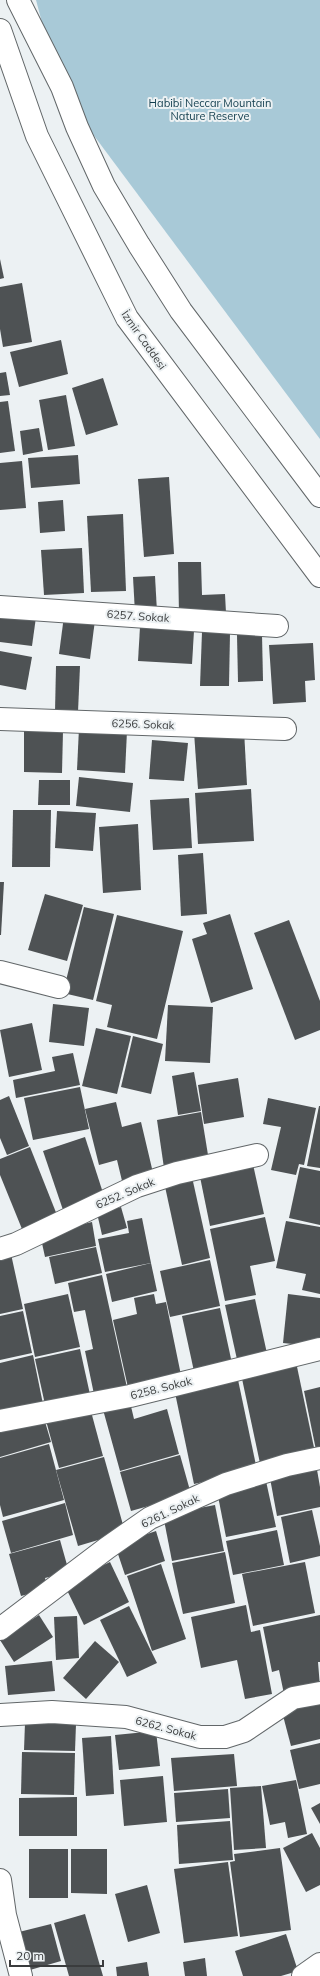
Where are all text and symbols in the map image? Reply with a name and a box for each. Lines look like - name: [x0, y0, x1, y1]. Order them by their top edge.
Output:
- park label: Habibi Neccar Mountain Nature Reserve: [149, 96, 271, 123]
- street label: İzmir Caddesi: [119, 308, 169, 372]
- street label: 6257. Sokak: [106, 607, 170, 625]
- street label: 6256. Sokak: [111, 716, 175, 732]
- street label: 6252. Sokak: [93, 1174, 157, 1212]
- street label: 6258. Sokak: [129, 1374, 193, 1402]
- street label: 6261. Sokak: [139, 1491, 202, 1531]
- street label: 6262. Sokak: [134, 1713, 198, 1743]
- scale bar: [10, 1942, 103, 1968]
- text: 20 m: [16, 1948, 44, 1963]

